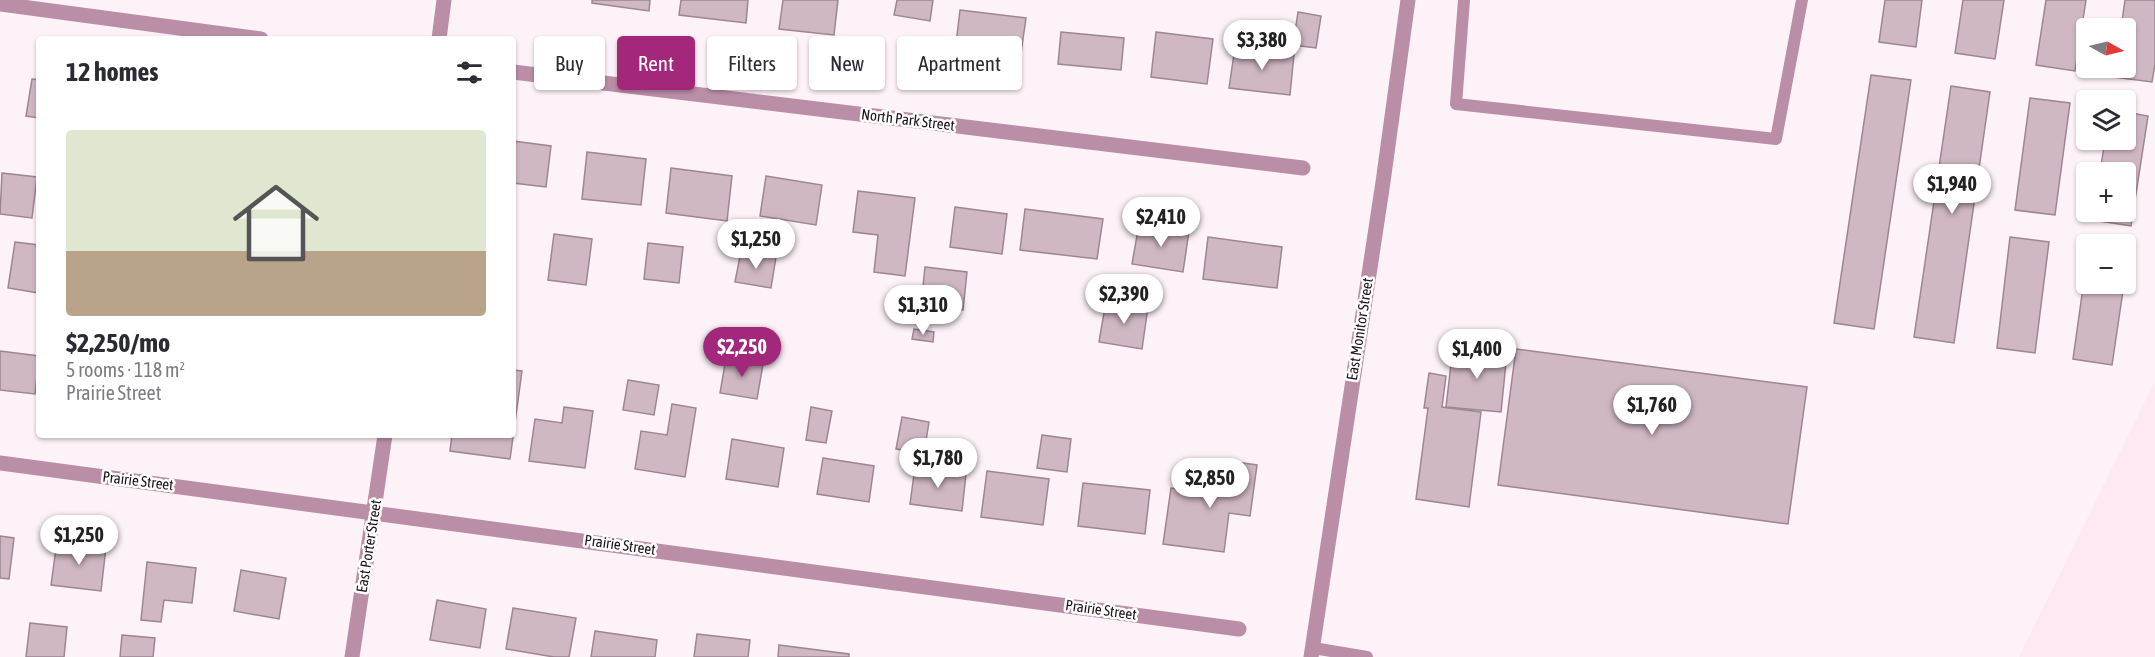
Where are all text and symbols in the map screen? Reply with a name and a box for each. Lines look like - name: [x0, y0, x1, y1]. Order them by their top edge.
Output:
- north arrow: [2076, 18, 2136, 78]
- map controls: [2076, 18, 2136, 294]
- pin: $3,380: [1213, 20, 1311, 71]
- text: $3,380: [1237, 28, 1287, 51]
- chip: Buy: [534, 36, 605, 90]
- chip: Rent: [617, 36, 695, 90]
- chip: Filters: [707, 36, 797, 90]
- chip: New: [809, 36, 885, 90]
- chip: Apartment: [897, 36, 1022, 90]
- icon: filters: [453, 56, 486, 89]
- text: 12 homes: [66, 57, 159, 87]
- button: layers: [2076, 90, 2136, 150]
- street label: North Park Street: [860, 105, 956, 134]
- button: +: [2076, 162, 2136, 222]
- pin: $1,940: [1903, 164, 2001, 215]
- icon: home: [222, 169, 330, 277]
- text: $1,940: [1927, 172, 1977, 195]
- pin: $2,410: [1112, 197, 1210, 248]
- text: $2,410: [1136, 205, 1186, 228]
- pin: $1,250: [707, 219, 805, 270]
- text: $1,250: [731, 227, 781, 250]
- button: −: [2076, 234, 2136, 294]
- pin: $2,390: [1075, 274, 1173, 325]
- street label: East Monitor Street: [1343, 276, 1376, 381]
- text: $2,390: [1099, 282, 1149, 305]
- pin: $1,310: [874, 285, 972, 336]
- text: $1,310: [898, 293, 948, 316]
- pin: $2,250: [693, 327, 791, 378]
- text: $2,250/mo: [66, 328, 170, 358]
- pin: $1,400: [1428, 329, 1526, 380]
- text: $2,250: [717, 335, 767, 358]
- text: $1,400: [1452, 337, 1502, 360]
- text: 5 rooms · 118 m²: [66, 358, 185, 381]
- text: Prairie Street: [66, 381, 161, 404]
- pin: $1,760: [1603, 385, 1701, 436]
- text: $1,760: [1627, 393, 1677, 416]
- pin: $1,780: [889, 438, 987, 489]
- text: $1,780: [913, 446, 963, 469]
- pin: $2,850: [1161, 458, 1259, 509]
- text: $2,850: [1185, 466, 1235, 489]
- street label: Prairie Street: [102, 468, 175, 493]
- street label: East Porter Street: [353, 498, 384, 594]
- pin: $1,250: [30, 515, 128, 566]
- text: $1,250: [54, 523, 104, 546]
- street label: Prairie Street: [583, 531, 657, 558]
- street label: Prairie Street: [1064, 596, 1138, 623]

